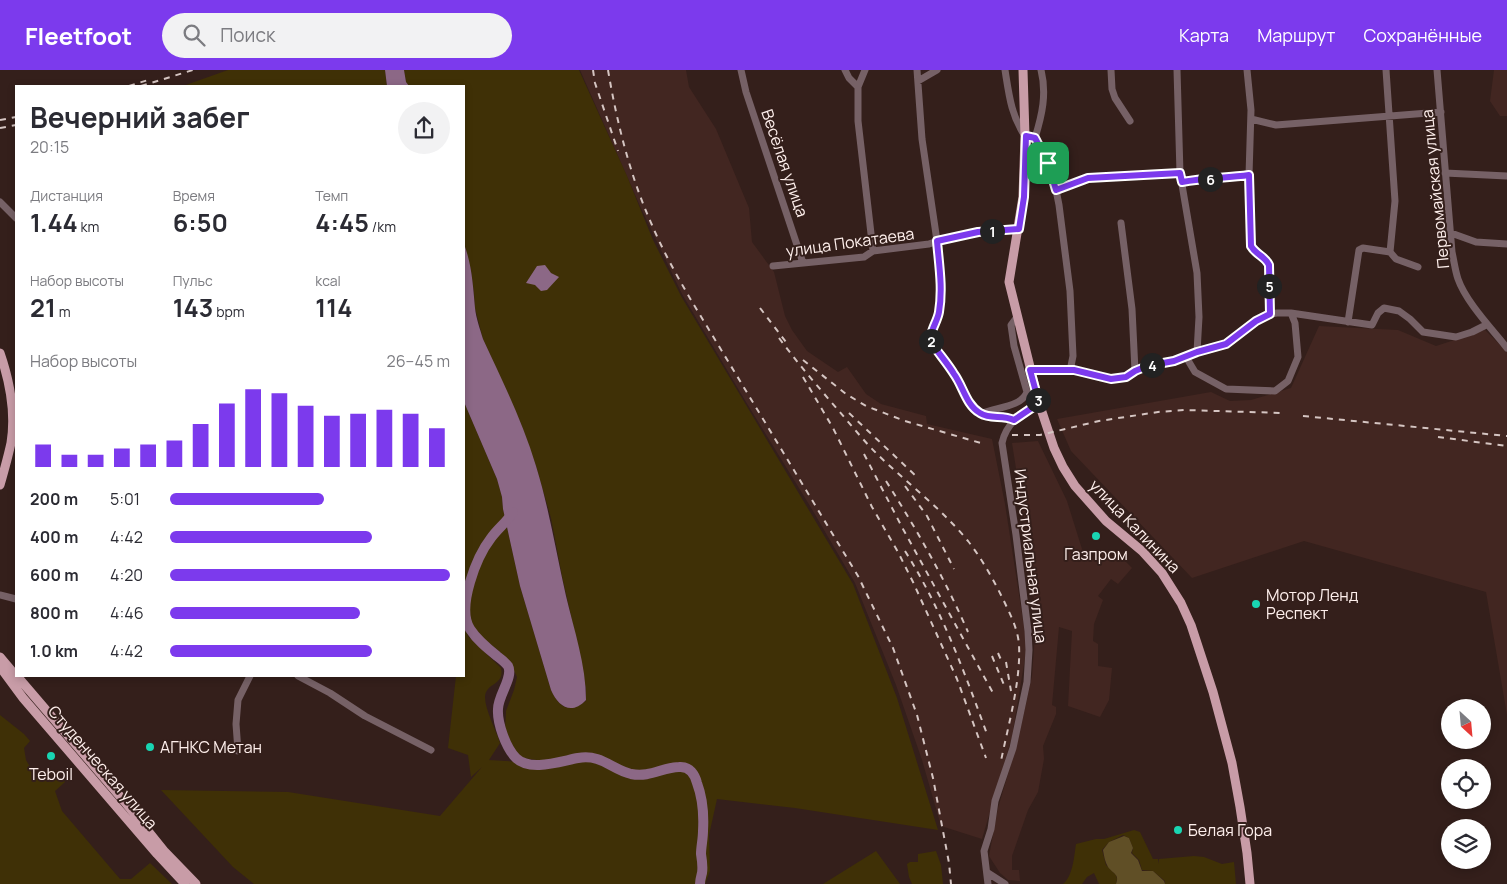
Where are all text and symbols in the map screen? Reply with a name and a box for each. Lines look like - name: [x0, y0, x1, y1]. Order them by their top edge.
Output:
- search box: [162, 13, 512, 58]
- text: Fleetfoot: [25, 19, 132, 52]
- icon: search: [180, 21, 208, 49]
- text: Поиск: [220, 22, 275, 48]
- text: Карта: [1179, 23, 1229, 47]
- text: Маршрут: [1257, 23, 1335, 47]
- text: Сохранённые: [1363, 23, 1482, 47]
- text: Вечерний забег: [30, 98, 250, 136]
- button: share: [398, 102, 450, 154]
- street label: Весёлая улица: [756, 106, 814, 220]
- street label: Первомайская улица: [1416, 108, 1454, 270]
- text: 20:15: [30, 136, 69, 158]
- pin: [1027, 142, 1069, 184]
- icon: arrive: [1034, 149, 1062, 177]
- pin: 6: [1198, 166, 1222, 192]
- text: 6: [1206, 170, 1215, 189]
- text: Дистанция: [30, 186, 103, 205]
- text: Время: [173, 186, 215, 205]
- text: Темп: [315, 186, 348, 205]
- text: 1.44: [30, 205, 78, 240]
- text: 6:50: [173, 205, 228, 240]
- text: 4:45: [315, 205, 369, 240]
- text: km: [78, 217, 99, 236]
- text: /km: [369, 217, 396, 236]
- pin: 1: [980, 218, 1004, 244]
- street label: улица Покатаева: [784, 222, 916, 262]
- text: 1: [989, 222, 996, 241]
- text: Набор высоты: [30, 271, 124, 290]
- text: Пульс: [173, 271, 213, 290]
- text: kcal: [315, 271, 341, 290]
- pin: 5: [1256, 274, 1282, 298]
- text: 5: [1265, 277, 1274, 296]
- text: 21: [30, 290, 56, 325]
- text: 143: [173, 290, 213, 325]
- text: 114: [315, 290, 352, 325]
- text: m: [56, 302, 71, 321]
- text: bpm: [213, 302, 245, 321]
- pin: 2: [918, 328, 944, 354]
- text: 2: [927, 332, 936, 351]
- text: Набор высоты: [30, 350, 137, 372]
- text: 26–45 m: [387, 350, 450, 372]
- pin: 4: [1140, 352, 1164, 378]
- text: 4: [1148, 356, 1157, 375]
- pin: 3: [1026, 388, 1050, 412]
- text: 3: [1034, 391, 1043, 410]
- street label: Индустриальная улица: [1009, 468, 1053, 644]
- street label: улица Калинина: [1085, 474, 1185, 578]
- text: 200 m: [30, 488, 78, 510]
- text: 5:01: [110, 488, 140, 510]
- text: 400 m: [30, 526, 78, 548]
- text: 4:42: [110, 526, 143, 548]
- marker: Газпром: [1090, 530, 1102, 542]
- place label: Газпром: [1064, 543, 1128, 565]
- text: 600 m: [30, 564, 79, 586]
- text: 4:20: [110, 564, 143, 586]
- place label: Мотор Ленд Респект: [1266, 584, 1359, 624]
- marker: Мотор Ленд Респект: [1250, 598, 1262, 610]
- text: 800 m: [30, 602, 78, 624]
- text: 4:46: [110, 602, 144, 624]
- text: 1.0 km: [30, 640, 78, 662]
- text: 4:42: [110, 640, 143, 662]
- north arrow: [1441, 699, 1491, 749]
- map controls: [1441, 699, 1491, 869]
- street label: Студенческая улица: [43, 701, 163, 833]
- place label: АГНКС Метан: [160, 736, 262, 758]
- marker: АГНКС Метан: [144, 741, 156, 753]
- marker: Teboil: [45, 750, 57, 762]
- button: locate: [1441, 759, 1491, 809]
- place label: Teboil: [29, 763, 73, 785]
- place label: Белая Гора: [1188, 819, 1272, 841]
- button: layers: [1441, 819, 1491, 869]
- marker: Белая Гора: [1172, 824, 1184, 836]

